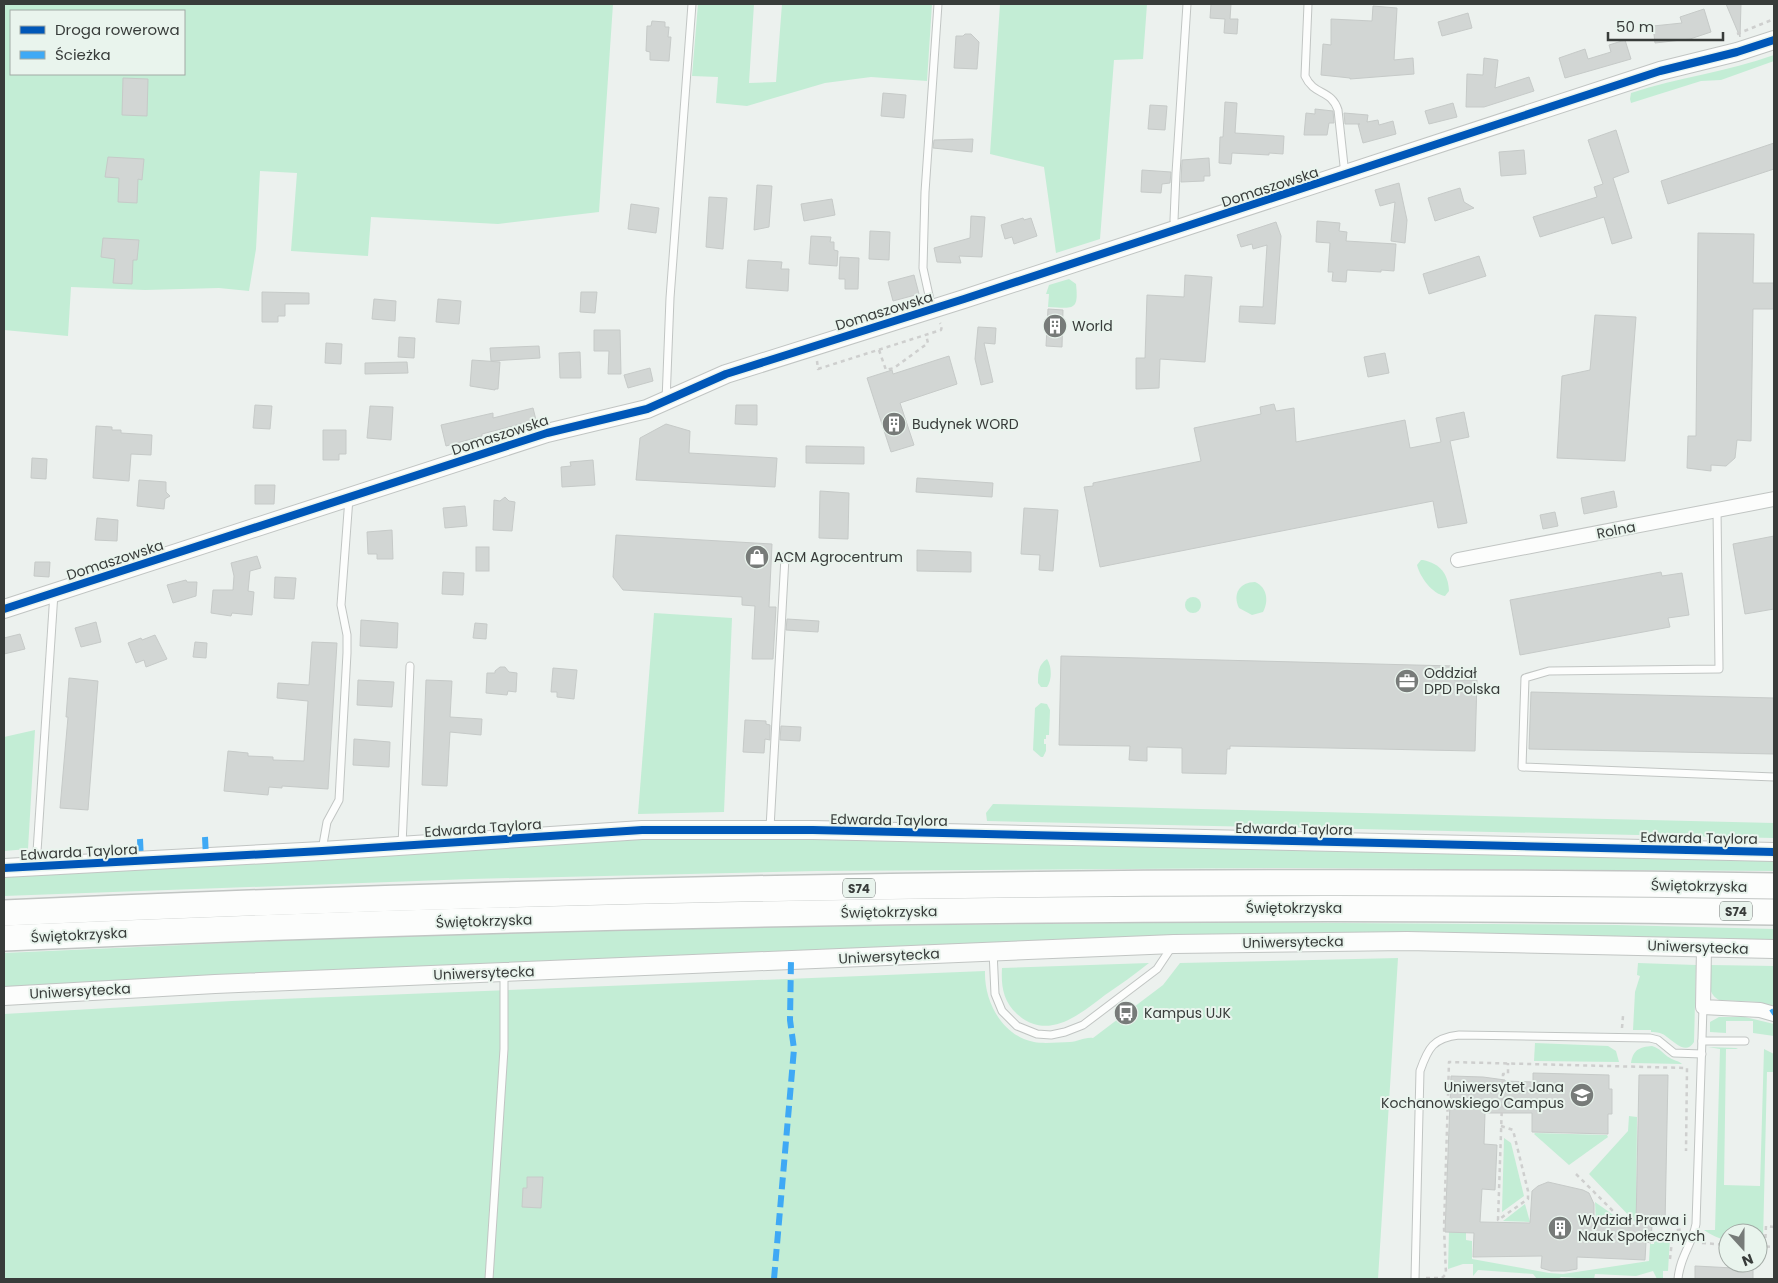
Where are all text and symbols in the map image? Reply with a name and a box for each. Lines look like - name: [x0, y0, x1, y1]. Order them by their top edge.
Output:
- legend: [10, 10, 185, 75]
- scale bar: [1608, 10, 1723, 42]
- text: 50 m: [1616, 16, 1654, 37]
- text: Droga rowerowa: [55, 19, 180, 40]
- text: Ścieżka: [55, 44, 111, 65]
- street label: Domaszowska: [1219, 162, 1321, 212]
- street label: Domaszowska: [833, 287, 935, 335]
- building icon: World: [1042, 313, 1068, 339]
- place label: World: [1072, 316, 1113, 336]
- street label: Domaszowska: [449, 410, 551, 460]
- building icon: Budynek WORD: [881, 411, 907, 437]
- place label: Budynek WORD: [912, 414, 1019, 434]
- street label: Rolna: [1595, 516, 1637, 544]
- street label: Domaszowska: [64, 535, 166, 585]
- shop icon: ACM Agrocentrum: [744, 544, 770, 570]
- place label: ACM Agrocentrum: [774, 547, 903, 567]
- place label: Oddział DPD Polska: [1424, 663, 1500, 699]
- office icon: Oddział DPD Polska: [1394, 668, 1420, 694]
- street label: Edwarda Taylora: [830, 809, 948, 831]
- street label: Edwarda Taylora: [424, 814, 542, 842]
- street label: Edwarda Taylora: [1235, 818, 1353, 840]
- street label: Edwarda Taylora: [1640, 827, 1758, 849]
- street label: Edwarda Taylora: [20, 839, 138, 865]
- street label: Świętokrzyska: [1651, 875, 1747, 897]
- road number: S74: [843, 878, 875, 898]
- street label: Świętokrzyska: [1246, 898, 1342, 918]
- street label: Świętokrzyska: [841, 901, 937, 923]
- road number: S74: [1720, 901, 1752, 920]
- street label: Świętokrzyska: [435, 909, 533, 933]
- street label: Świętokrzyska: [30, 922, 128, 948]
- street label: Uniwersytecka: [1242, 931, 1344, 953]
- street label: Uniwersytecka: [1647, 935, 1749, 959]
- street label: Uniwersytecka: [838, 943, 940, 969]
- street label: Uniwersytecka: [433, 961, 535, 985]
- street label: Uniwersytecka: [29, 978, 131, 1004]
- bus stop icon: Kampus UJK: [1113, 1000, 1139, 1026]
- place label: Kampus UJK: [1144, 1003, 1232, 1023]
- place label: Uniwersytet Jana Kochanowskiego Campus: [1381, 1077, 1564, 1113]
- school or university icon: Uniwersytet Jana Kochanowskiego Campus: [1569, 1082, 1595, 1108]
- place label: Wydział Prawa i Nauk Społecznych: [1578, 1210, 1705, 1246]
- building icon: Wydział Prawa i Nauk Społecznych: [1547, 1215, 1573, 1241]
- north arrow: [1718, 1223, 1768, 1273]
- text: N: [1739, 1249, 1756, 1271]

